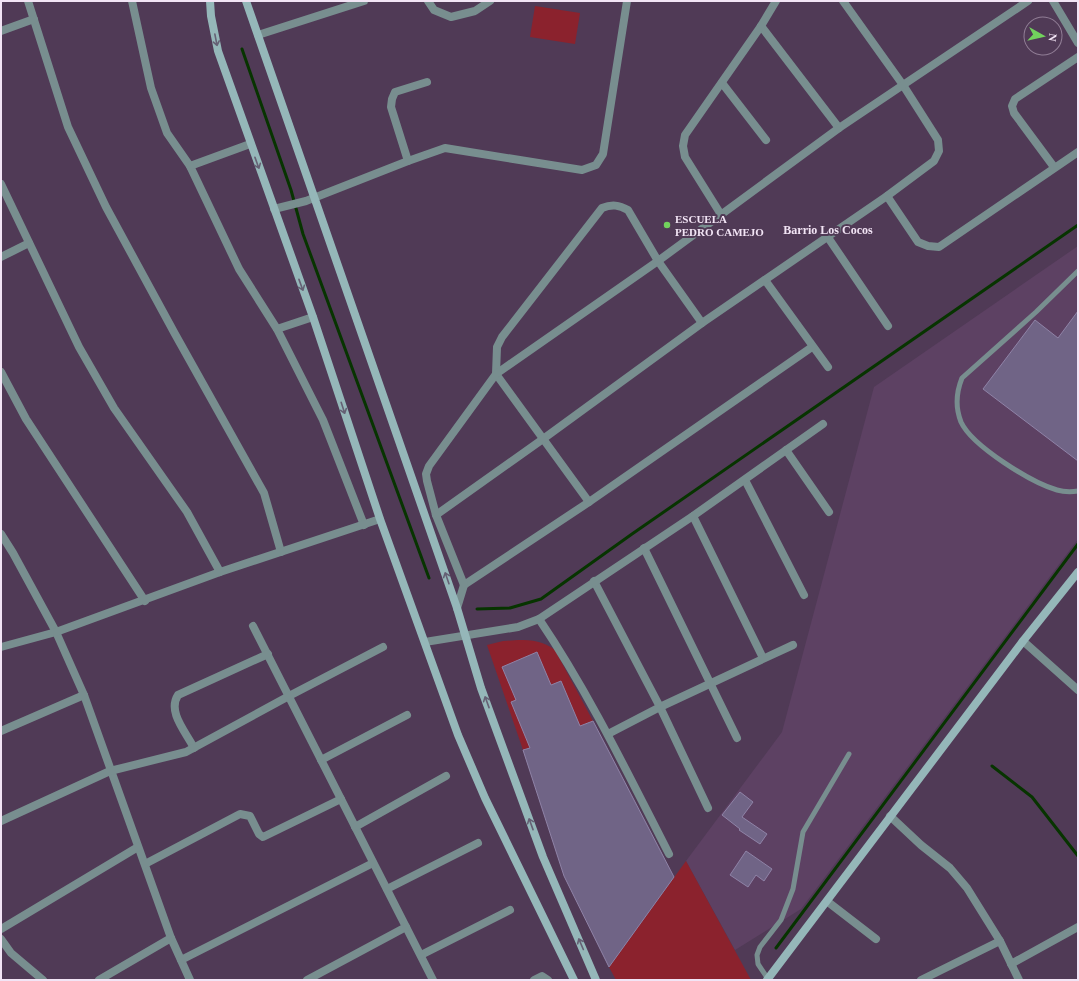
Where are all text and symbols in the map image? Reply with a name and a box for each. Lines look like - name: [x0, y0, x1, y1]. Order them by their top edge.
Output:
- north arrow: [1023, 16, 1063, 56]
- one-way arrow: [212, 33, 220, 46]
- text: N: [1046, 33, 1059, 42]
- one-way arrow: [254, 156, 261, 169]
- place label: ESCUELA PEDRO CAMEJO: [675, 213, 764, 238]
- marker: ESCUELA PEDRO CAMEJO: [662, 220, 672, 230]
- district label: Barrio Los Cocos: [783, 223, 873, 237]
- one-way arrow: [298, 279, 306, 291]
- one-way arrow: [340, 401, 347, 414]
- one-way arrow: [442, 573, 450, 585]
- one-way arrow: [482, 696, 490, 708]
- one-way arrow: [527, 818, 534, 831]
- one-way arrow: [576, 939, 584, 951]

